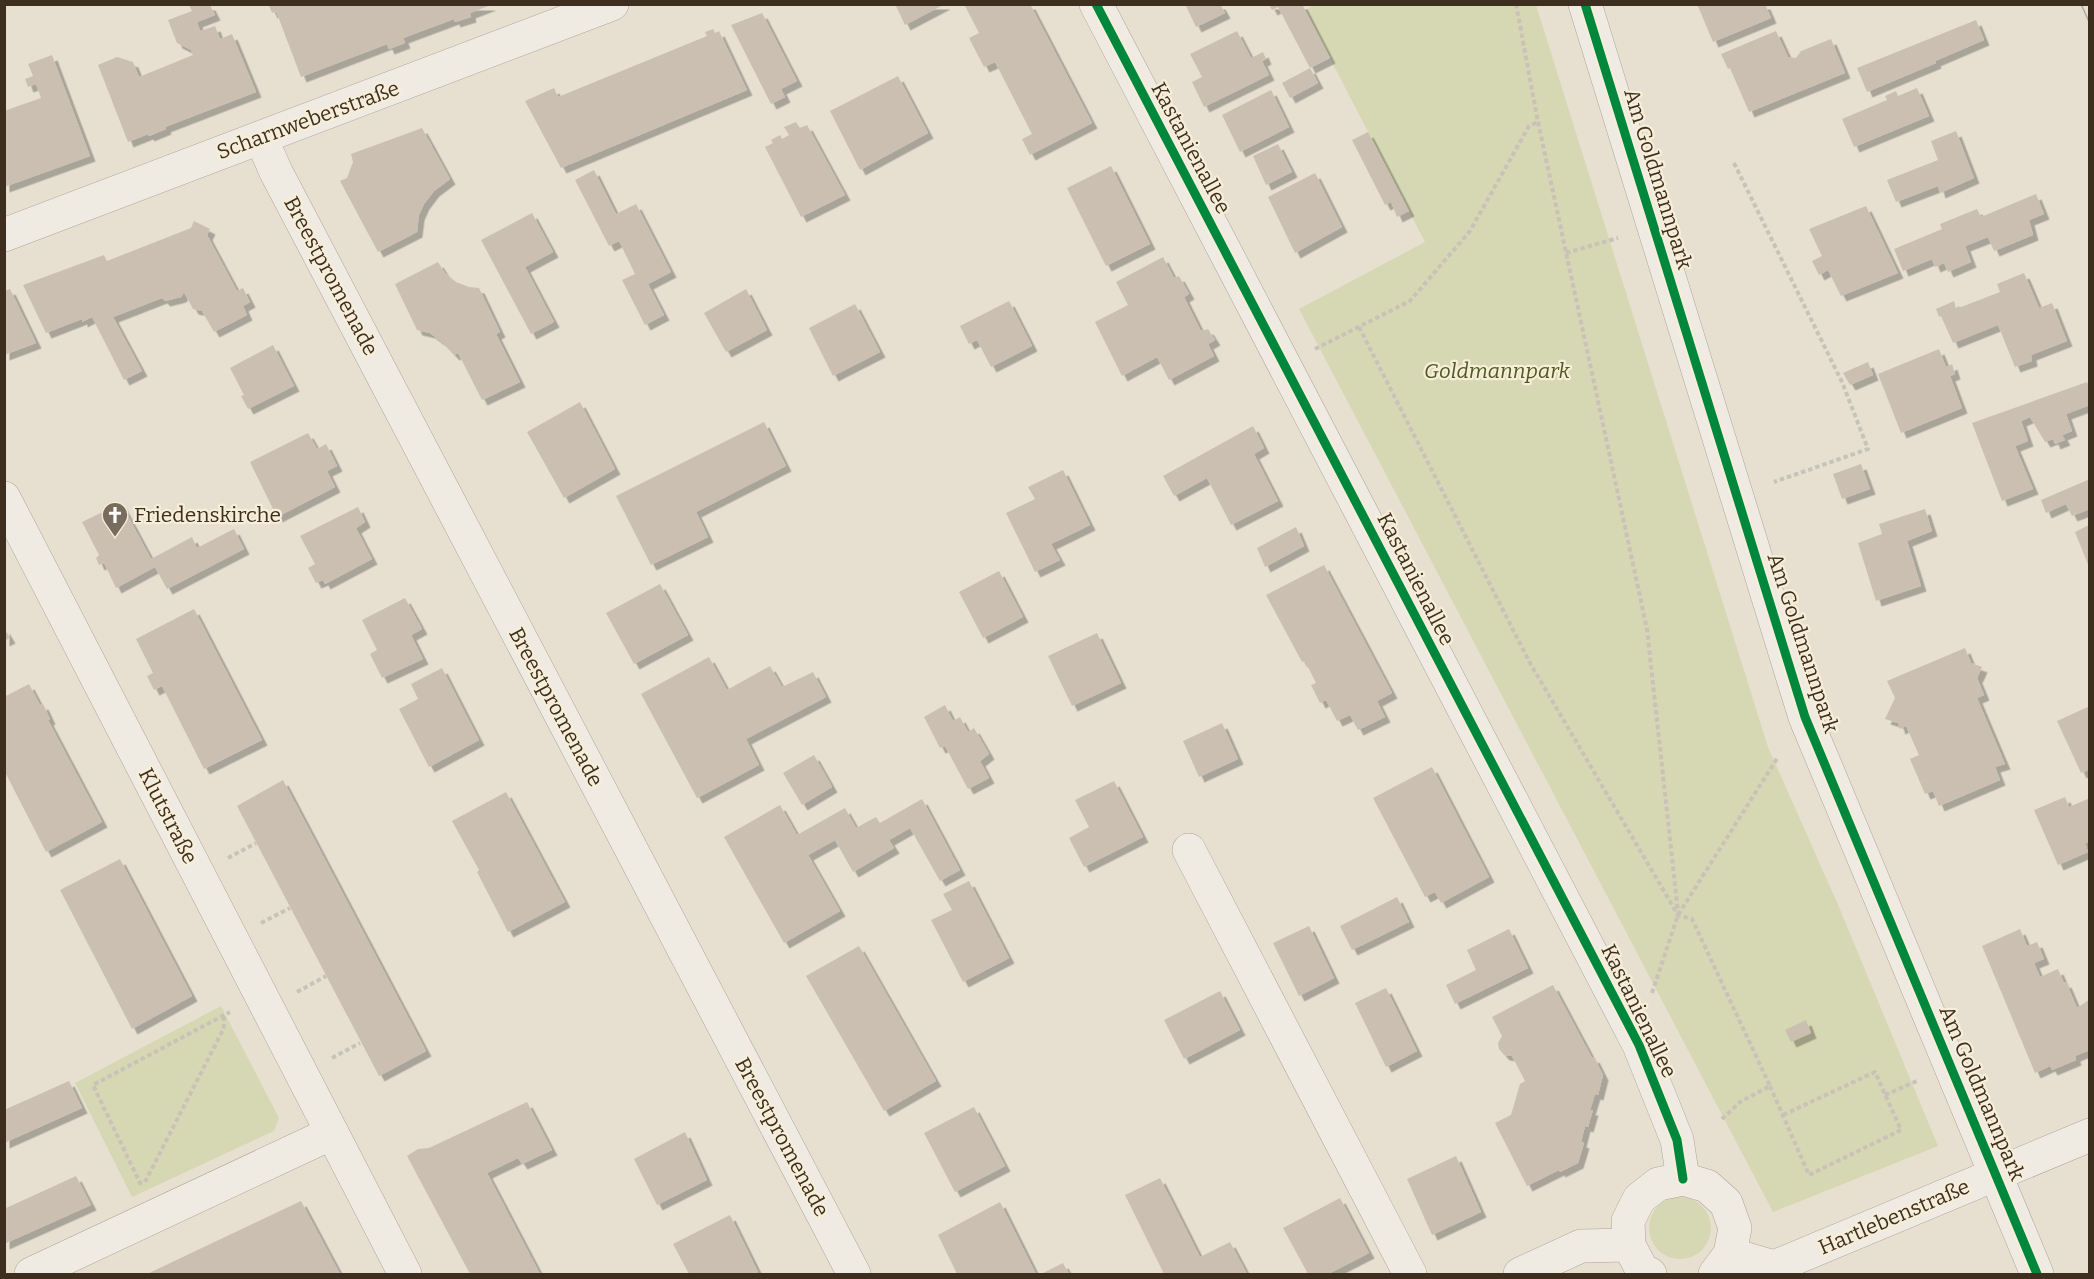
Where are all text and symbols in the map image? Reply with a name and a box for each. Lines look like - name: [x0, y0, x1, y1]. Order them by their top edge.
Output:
- street label: Scharnweberstraße: [213, 75, 403, 165]
- street label: Kastanienallee: [1145, 78, 1237, 218]
- street label: Am Goldmannpark: [1618, 85, 1698, 273]
- street label: Breestpromenade: [278, 192, 384, 360]
- park label: Goldmannpark: [1424, 358, 1571, 384]
- church icon: Friedenskirche: [100, 500, 130, 538]
- place label: Friedenskirche: [134, 502, 281, 528]
- street label: Kastanienallee: [1371, 508, 1461, 650]
- street label: Am Goldmannpark: [1762, 550, 1844, 736]
- street label: Breestpromenade: [503, 623, 609, 791]
- street label: Klutstraße: [133, 764, 203, 868]
- street label: Kastanienallee: [1595, 940, 1683, 1082]
- street label: Am Goldmannpark: [1933, 1002, 2031, 1185]
- street label: Breestpromenade: [729, 1053, 835, 1221]
- street label: Hartlebenstraße: [1814, 1173, 1974, 1261]

